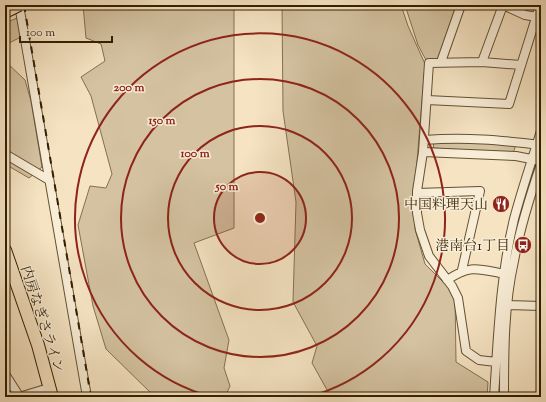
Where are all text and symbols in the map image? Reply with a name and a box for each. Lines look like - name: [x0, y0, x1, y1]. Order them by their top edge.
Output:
- scale bar: [20, 18, 112, 44]
- text: 100 m: [26, 24, 55, 42]
- text: 200 m: [114, 79, 144, 97]
- text: 150 m: [147, 112, 176, 130]
- text: 100 m: [179, 145, 210, 163]
- text: 50 m: [215, 178, 239, 196]
- restaurant icon: 中国料理天山: [491, 194, 511, 214]
- place label: 中国料理天山: [404, 196, 488, 216]
- centre of rings: [253, 211, 267, 225]
- bus stop icon: 港南台1丁目: [513, 235, 533, 255]
- place label: 港南台1丁目: [435, 237, 510, 257]
- street label: 内房なぎさライン: [14, 263, 68, 376]

